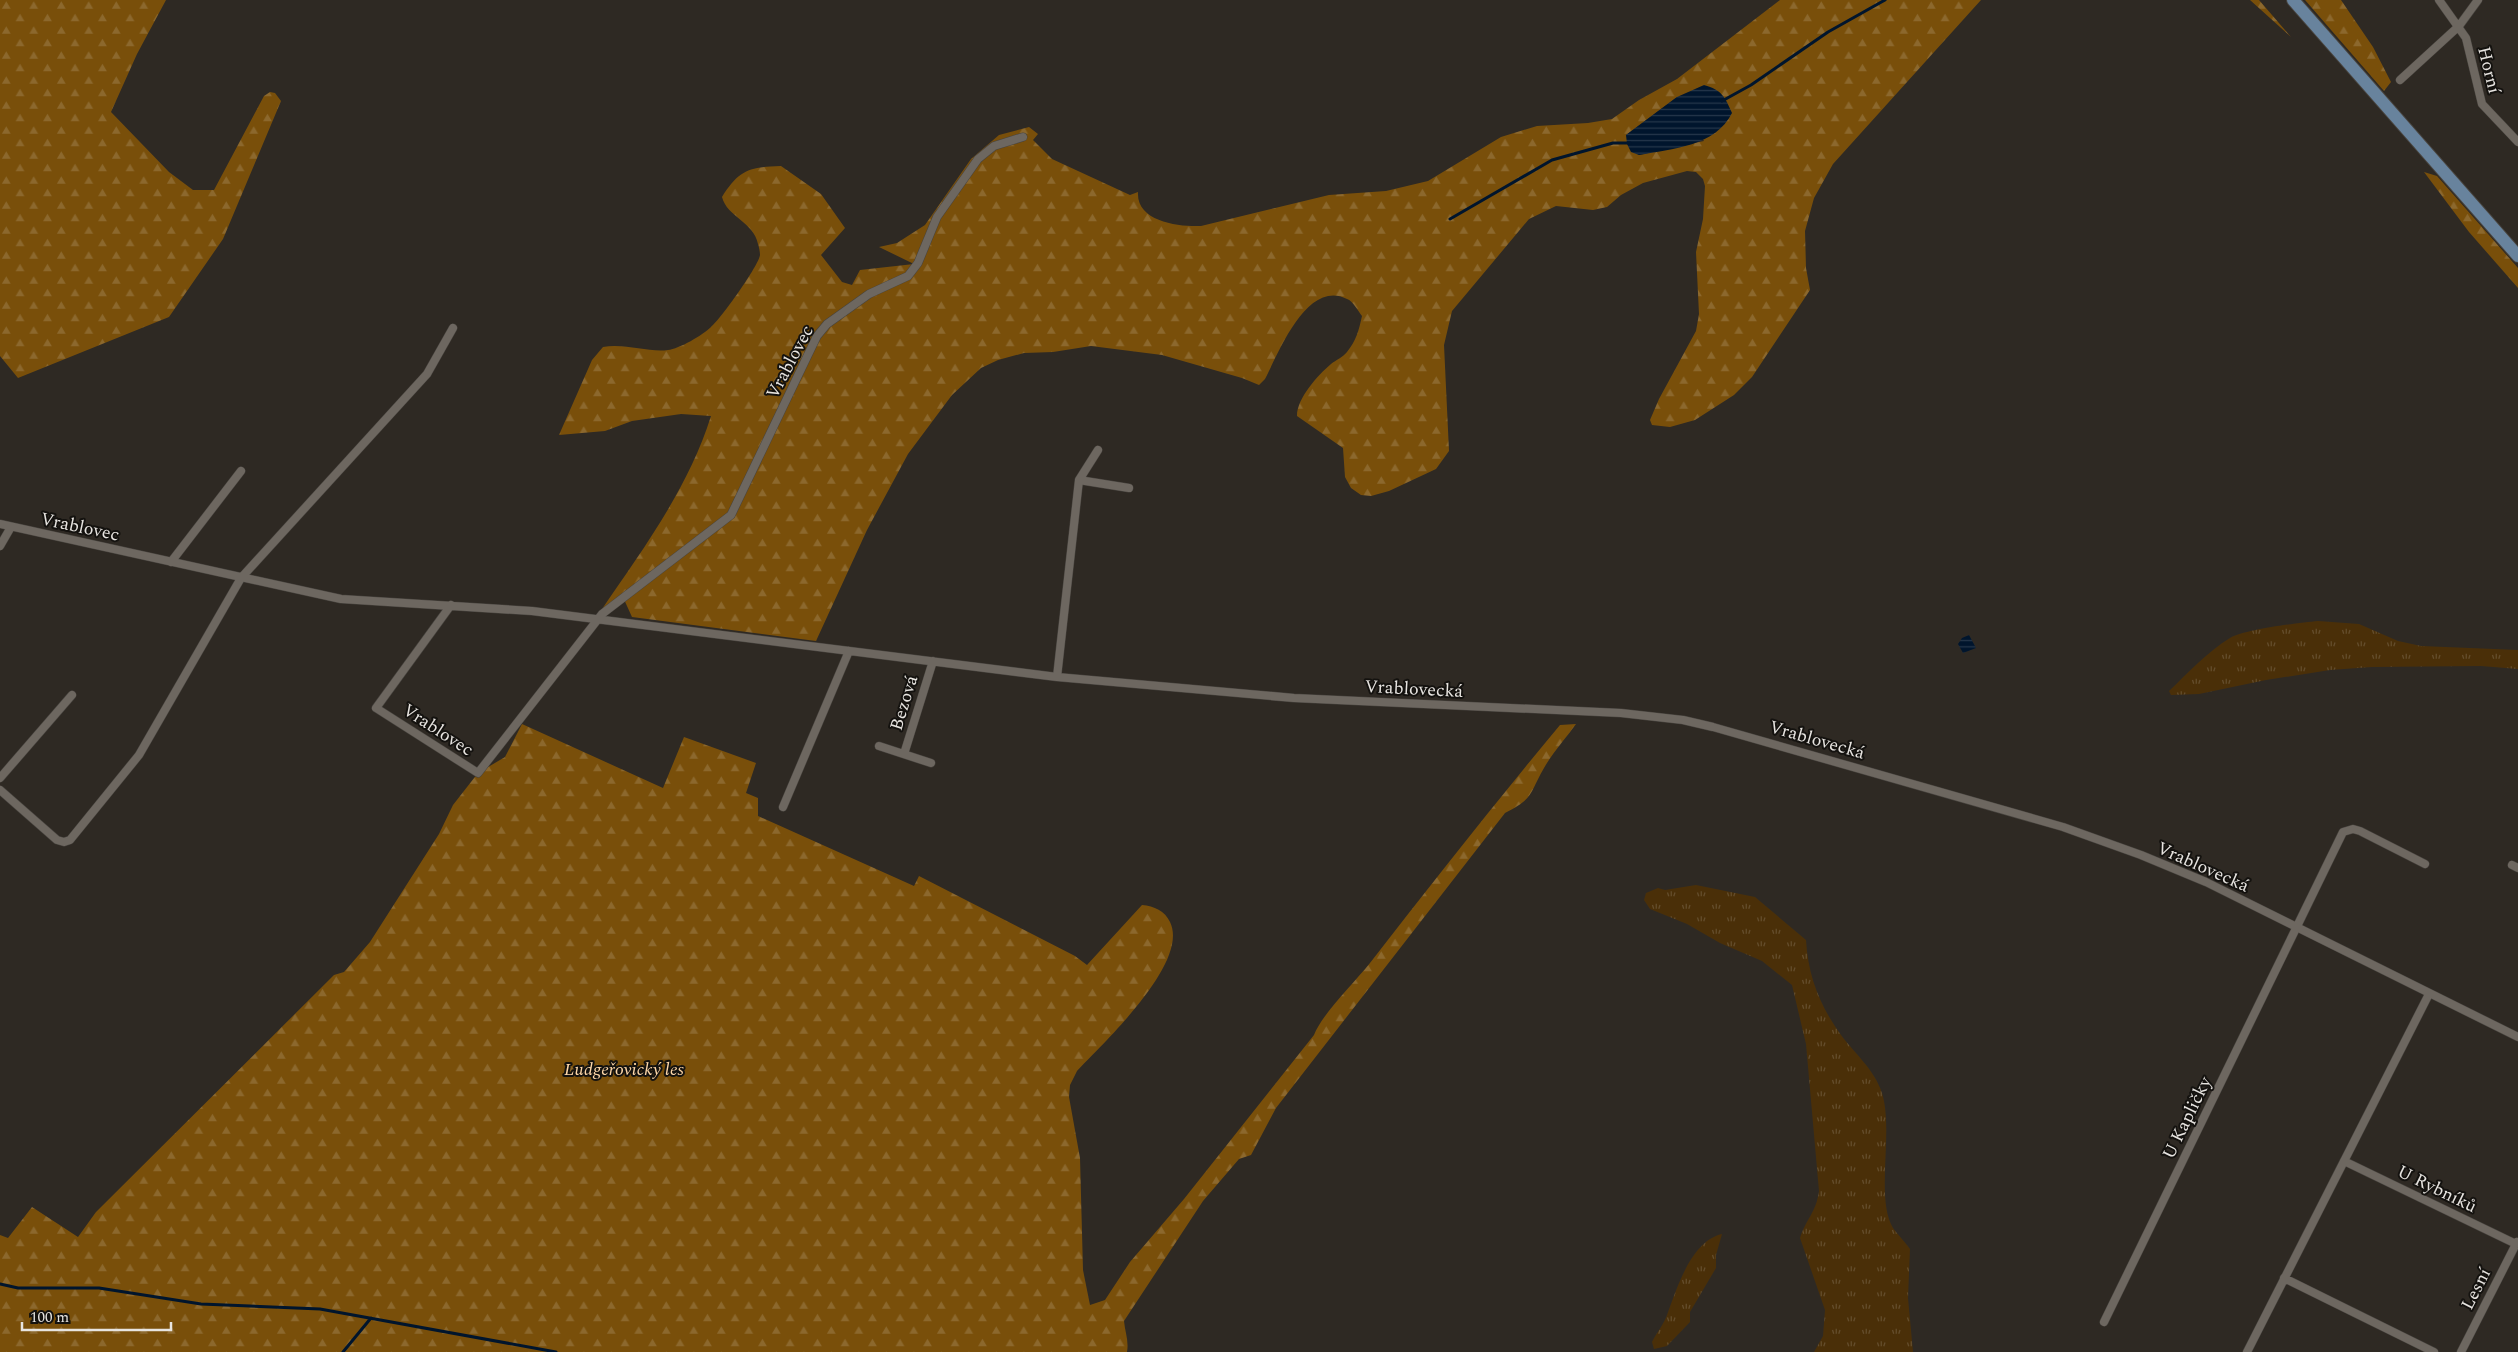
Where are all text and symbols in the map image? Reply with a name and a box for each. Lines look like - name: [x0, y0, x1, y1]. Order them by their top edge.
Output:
- street label: Horní: [2470, 44, 2508, 98]
- street label: Vrablovec: [759, 320, 821, 404]
- street label: Vrablovec: [38, 505, 122, 549]
- street label: Bezová: [883, 672, 925, 734]
- street label: Vrablovecká: [1364, 673, 1464, 705]
- street label: Vrablovec: [397, 697, 479, 763]
- street label: Vrablovecká: [1766, 713, 1868, 767]
- street label: Vrablovecká: [2153, 835, 2254, 899]
- park label: Ludgeřovický les: [564, 1056, 685, 1083]
- street label: U Kapličky: [2155, 1071, 2219, 1164]
- street label: U Rybníků: [2393, 1158, 2481, 1220]
- street label: Lesní: [2454, 1262, 2499, 1315]
- scale bar: [22, 1300, 171, 1332]
- text: 100 m: [30, 1306, 69, 1329]

